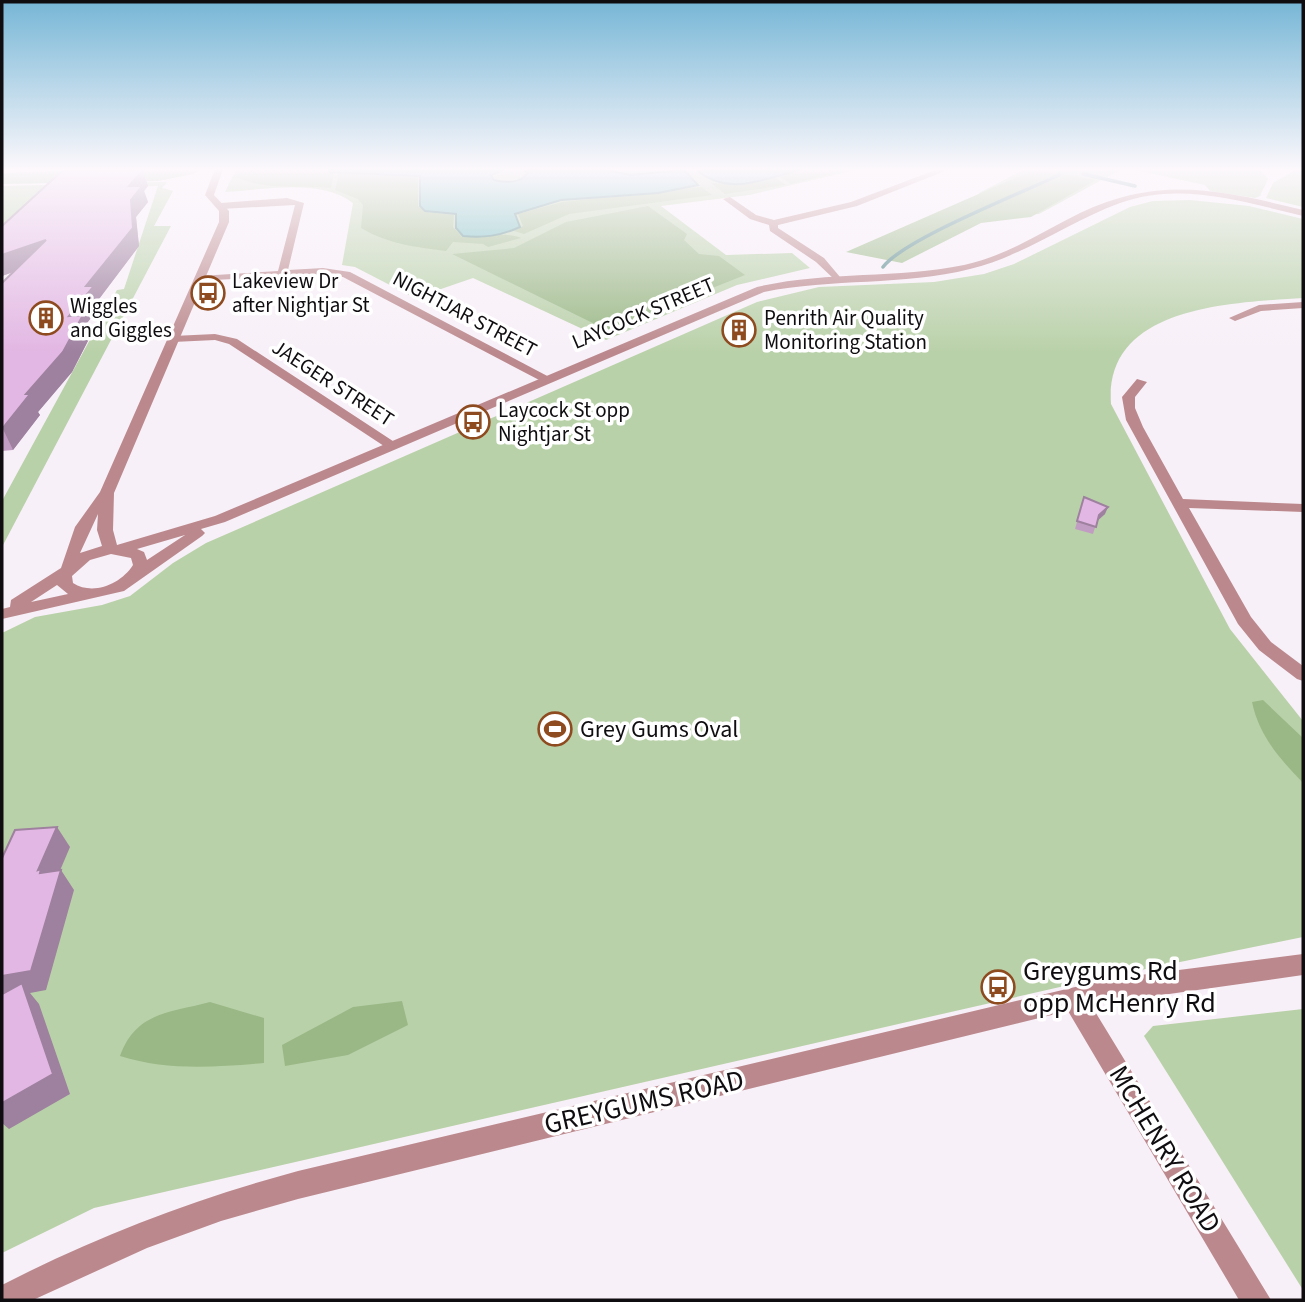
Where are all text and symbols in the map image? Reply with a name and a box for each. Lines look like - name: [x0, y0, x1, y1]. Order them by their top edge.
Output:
- street label: NIGHTJAR STREET: [388, 263, 542, 365]
- place label: Lakeview Dr after Nightjar St: [232, 266, 370, 320]
- street label: LAYCOCK STREET: [567, 269, 719, 357]
- bus stop icon: Lakeview Dr after Nightjar St: [189, 274, 227, 312]
- place label: Wiggles and Giggles: [70, 291, 172, 345]
- building icon: Wiggles and Giggles: [27, 299, 65, 337]
- place label: Penrith Air Quality Monitoring Station: [764, 303, 927, 357]
- building icon: Penrith Air Quality Monitoring Station: [720, 311, 758, 349]
- street label: JAEGER STREET: [266, 332, 400, 434]
- place label: Laycock St opp Nightjar St: [498, 395, 630, 449]
- bus stop icon: Laycock St opp Nightjar St: [454, 403, 492, 441]
- sports icon: Grey Gums Oval: [536, 710, 574, 748]
- place label: Grey Gums Oval: [580, 712, 738, 747]
- place label: Greygums Rd opp McHenry Rd: [1023, 951, 1216, 1023]
- bus stop icon: Greygums Rd opp McHenry Rd: [979, 968, 1017, 1006]
- street label: MCHENRY ROAD: [1099, 1058, 1231, 1240]
- street label: GREYGUMS ROAD: [540, 1060, 748, 1144]

